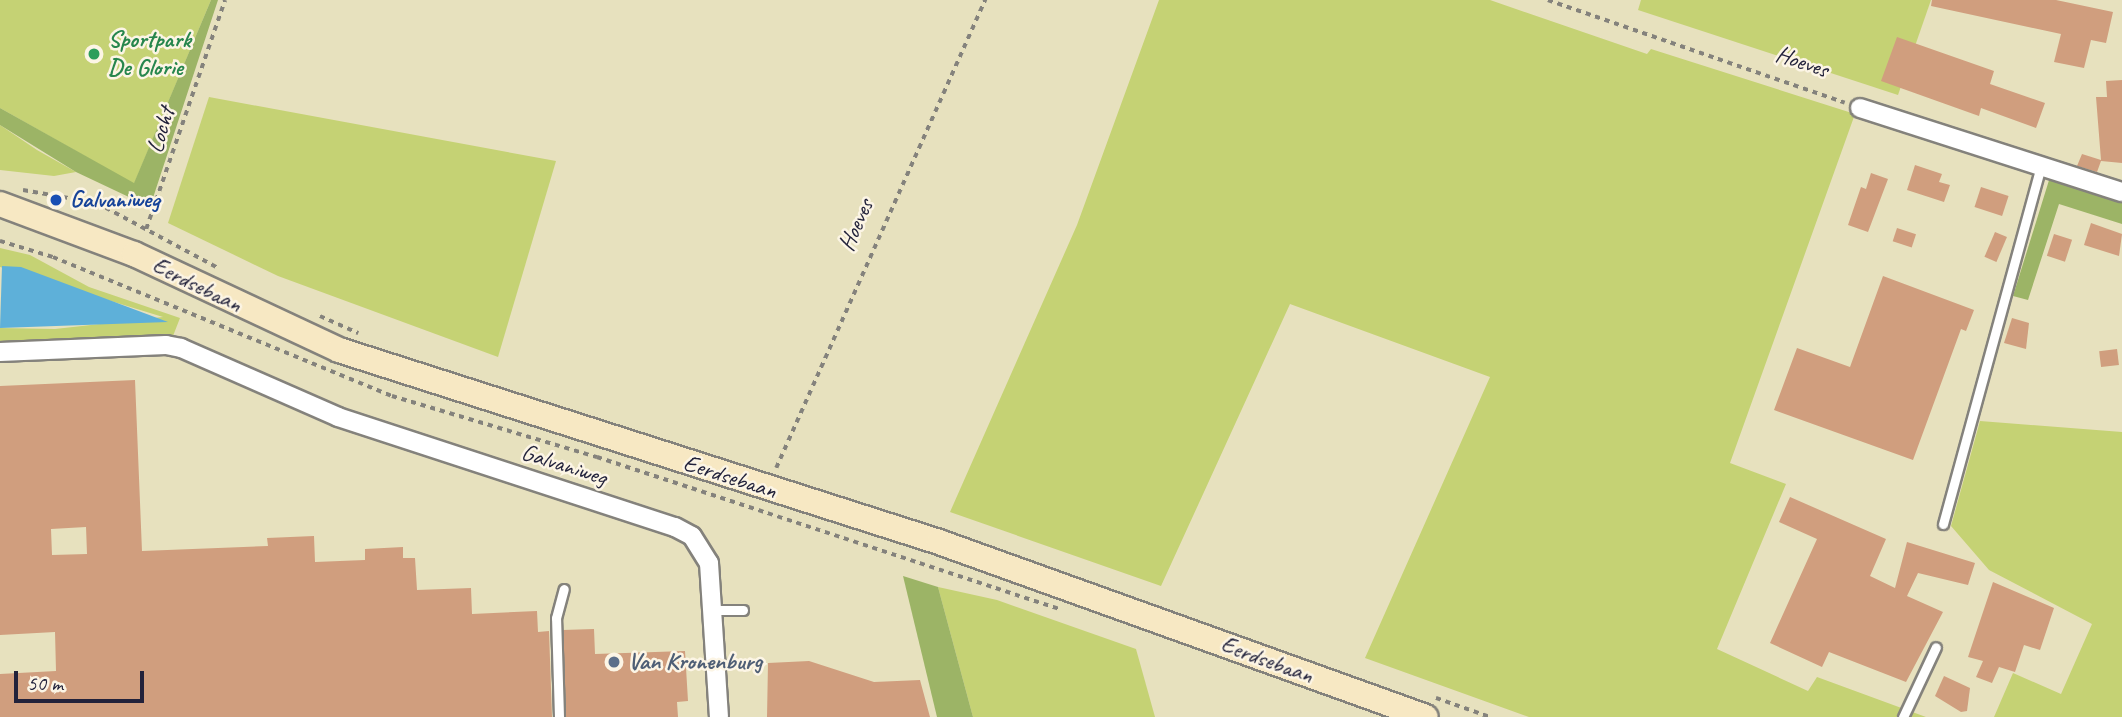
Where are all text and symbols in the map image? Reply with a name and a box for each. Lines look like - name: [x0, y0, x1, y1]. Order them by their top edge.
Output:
- place label: Sportpark De Glorie: [108, 26, 191, 82]
- street label: Hoeves: [1772, 40, 1832, 84]
- marker: Sportpark De Glorie: [86, 46, 102, 62]
- street label: Locht: [140, 104, 182, 156]
- place label: Galvaniweg: [70, 186, 159, 214]
- marker: Galvaniweg: [48, 192, 64, 208]
- street label: Hoeves: [832, 195, 880, 255]
- street label: Eerdsebaan: [147, 251, 247, 319]
- street label: Galvaniweg: [518, 438, 610, 492]
- street label: Eerdsebaan: [680, 448, 780, 506]
- street label: Eerdsebaan: [1217, 630, 1317, 690]
- place label: Van Kronenburg: [628, 648, 763, 676]
- marker: Van Kronenburg: [606, 654, 622, 670]
- scale bar: [18, 658, 147, 702]
- text: 50 m: [27, 670, 63, 696]

